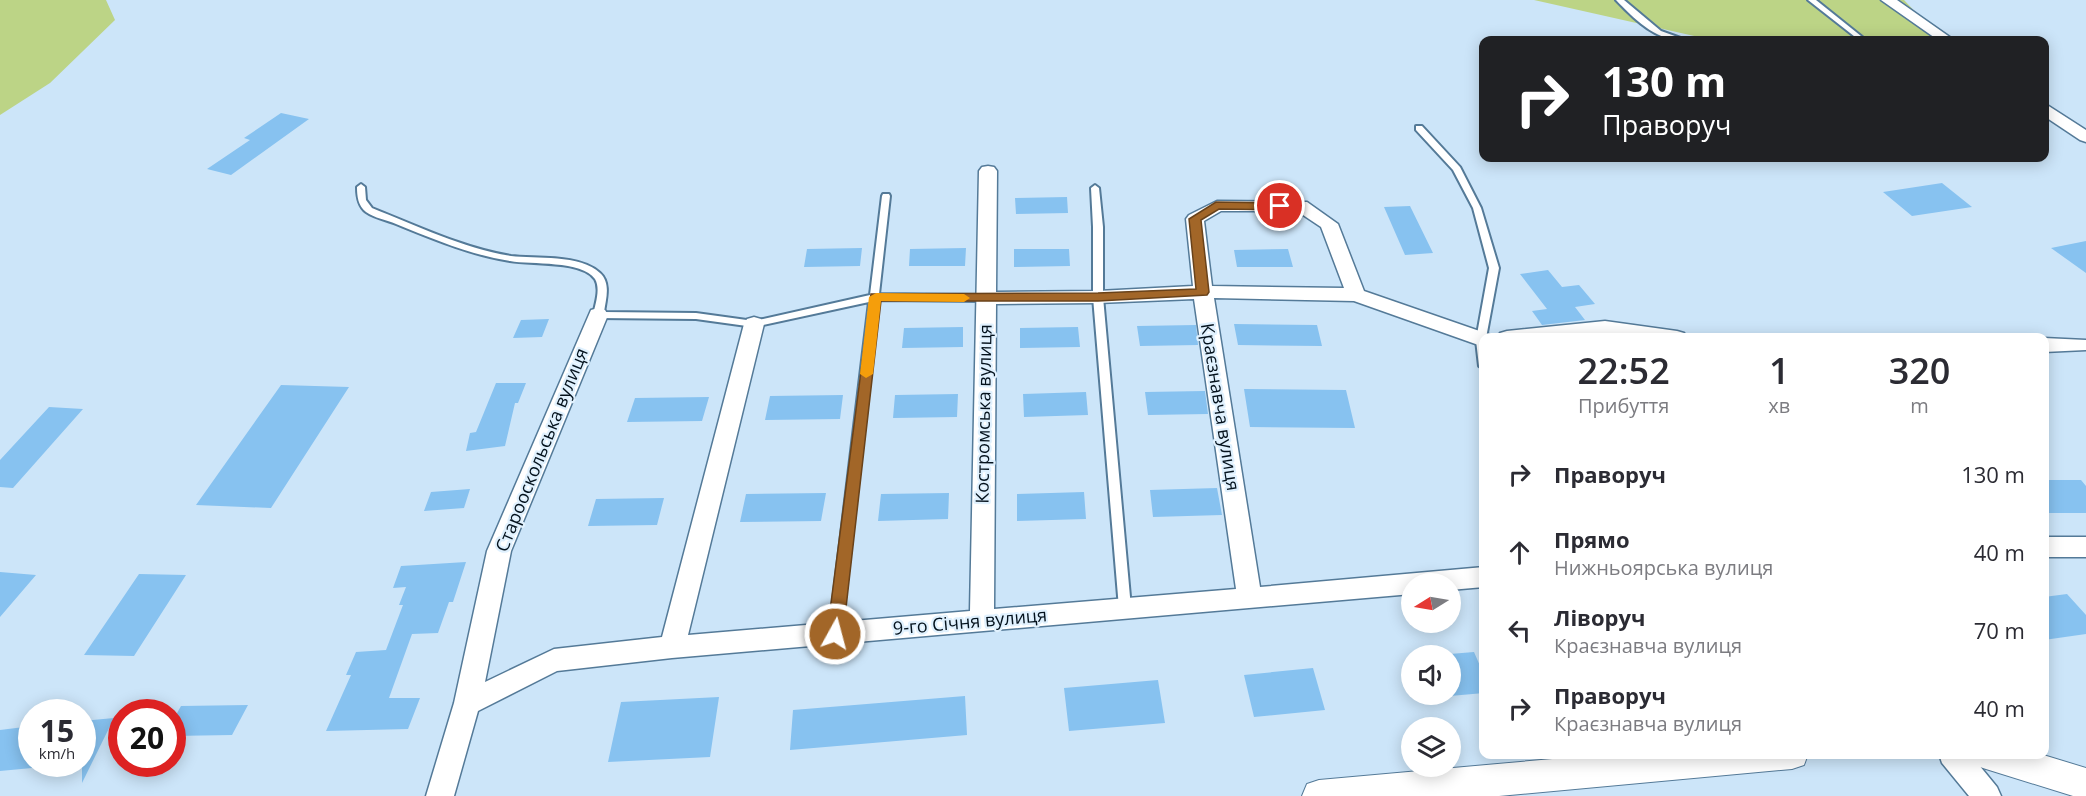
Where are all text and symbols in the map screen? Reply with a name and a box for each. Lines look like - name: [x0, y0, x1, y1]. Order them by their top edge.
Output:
- text: 130 m: [1602, 52, 1726, 109]
- icon: right: [1503, 60, 1581, 138]
- text: Праворуч: [1602, 106, 1731, 143]
- pin: [1254, 180, 1305, 231]
- icon: arrive: [1263, 189, 1296, 222]
- street label: Краєзнавча вулиця: [1196, 321, 1246, 492]
- street label: Костромська вулиця: [969, 324, 997, 504]
- street label: Старооскольська вулиця: [489, 344, 593, 555]
- text: 22:52: [1578, 346, 1670, 395]
- text: 1: [1769, 346, 1790, 395]
- text: 320: [1889, 346, 1950, 395]
- text: Прибуття: [1578, 392, 1669, 419]
- text: хв: [1768, 392, 1790, 419]
- text: m: [1910, 392, 1929, 419]
- icon: right: [1503, 458, 1536, 491]
- text: Праворуч: [1554, 459, 1666, 489]
- text: 130 m: [1961, 459, 2025, 489]
- text: Прямо: [1554, 524, 1630, 554]
- icon: ahead: [1503, 536, 1536, 569]
- text: 40 m: [1974, 537, 2025, 567]
- text: Нижньоярська вулиця: [1554, 554, 1773, 581]
- north arrow: [1401, 573, 1461, 633]
- map controls: [1401, 573, 1461, 777]
- position arrow: [803, 602, 867, 666]
- street label: 9-го Січня вулиця: [892, 602, 1048, 640]
- text: Ліворуч: [1554, 602, 1645, 632]
- icon: left: [1503, 614, 1536, 647]
- text: 70 m: [1974, 615, 2025, 645]
- text: Краєзнавча вулиця: [1554, 632, 1742, 659]
- button: sound: [1401, 645, 1461, 705]
- text: Праворуч: [1554, 680, 1666, 710]
- icon: right: [1503, 692, 1536, 725]
- text: 40 m: [1974, 693, 2025, 723]
- speed limit sign: 20: [108, 699, 186, 777]
- text: 15: [40, 710, 74, 751]
- text: Краєзнавча вулиця: [1554, 710, 1742, 737]
- button: layers: [1401, 717, 1461, 777]
- text: km/h: [39, 743, 75, 763]

